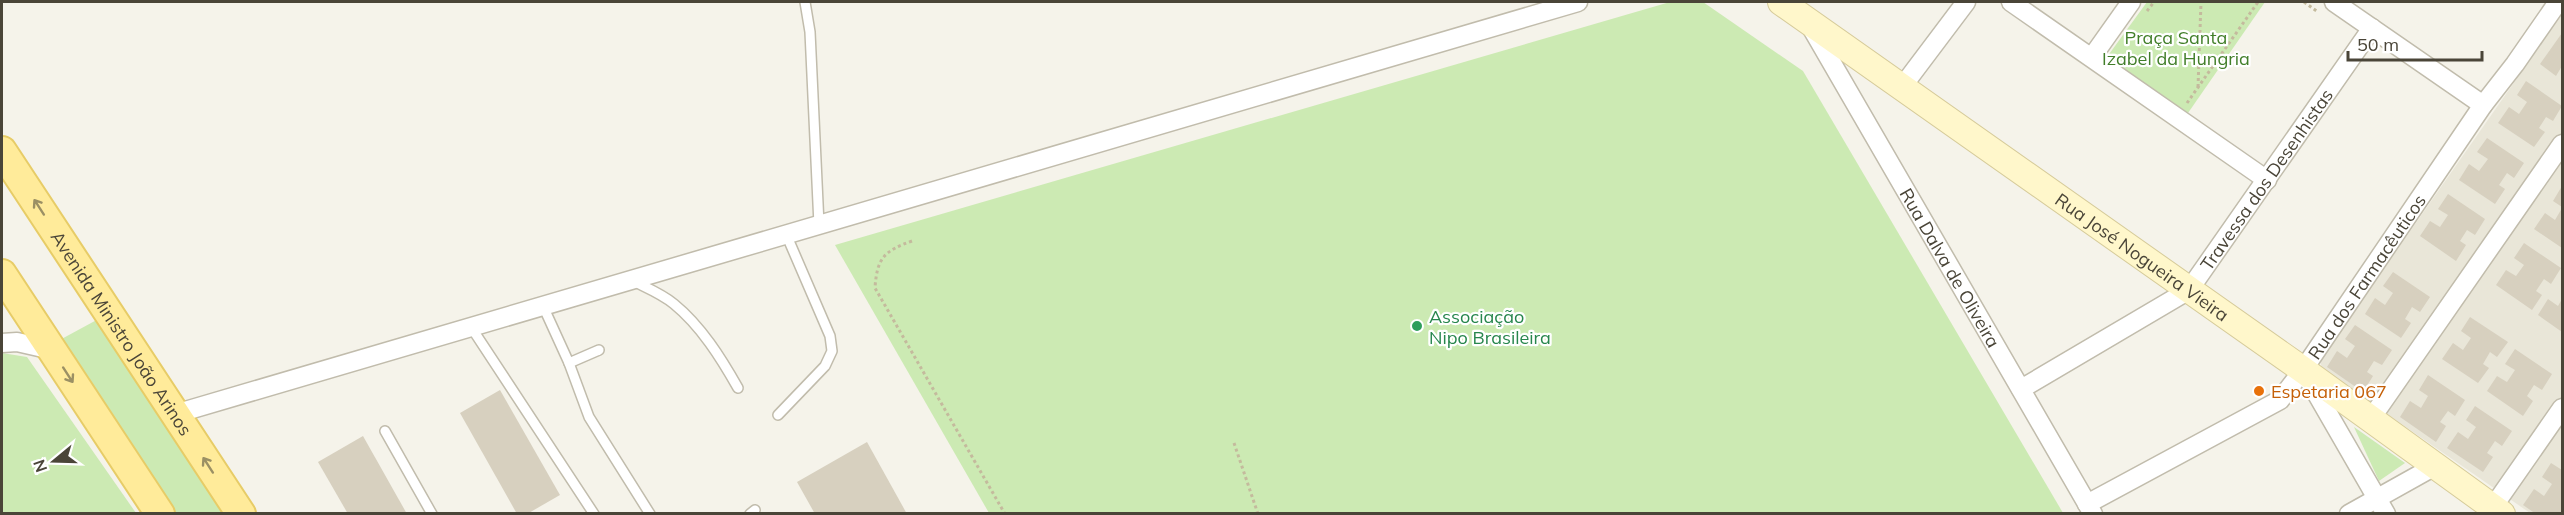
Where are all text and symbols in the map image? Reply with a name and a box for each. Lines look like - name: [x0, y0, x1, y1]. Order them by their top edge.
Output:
- scale bar: [2348, 24, 2482, 62]
- park label: Praça Santa Izabel da Hungria: [2102, 26, 2250, 70]
- text: 50 m: [2357, 33, 2399, 56]
- street label: Travessa dos Desenhistas: [2195, 84, 2338, 275]
- street label: Rua Dalva de Oliveira: [1895, 184, 2005, 351]
- street label: Rua José Nogueira Vieira: [2051, 188, 2234, 326]
- street label: Rua dos Farmacêuticos: [2302, 190, 2431, 363]
- one-way arrow: [32, 199, 44, 216]
- street label: Avenida Ministro João Arinos: [46, 226, 198, 440]
- place label: Associação Nipo Brasileira: [1429, 305, 1551, 349]
- marker: Associação Nipo Brasileira: [1410, 319, 1424, 333]
- one-way arrow: [62, 367, 75, 384]
- place label: Espetaria 067: [2271, 380, 2387, 403]
- marker: Espetaria 067: [2252, 384, 2266, 398]
- north arrow: [24, 431, 84, 491]
- one-way arrow: [202, 456, 215, 473]
- text: N: [28, 457, 51, 475]

